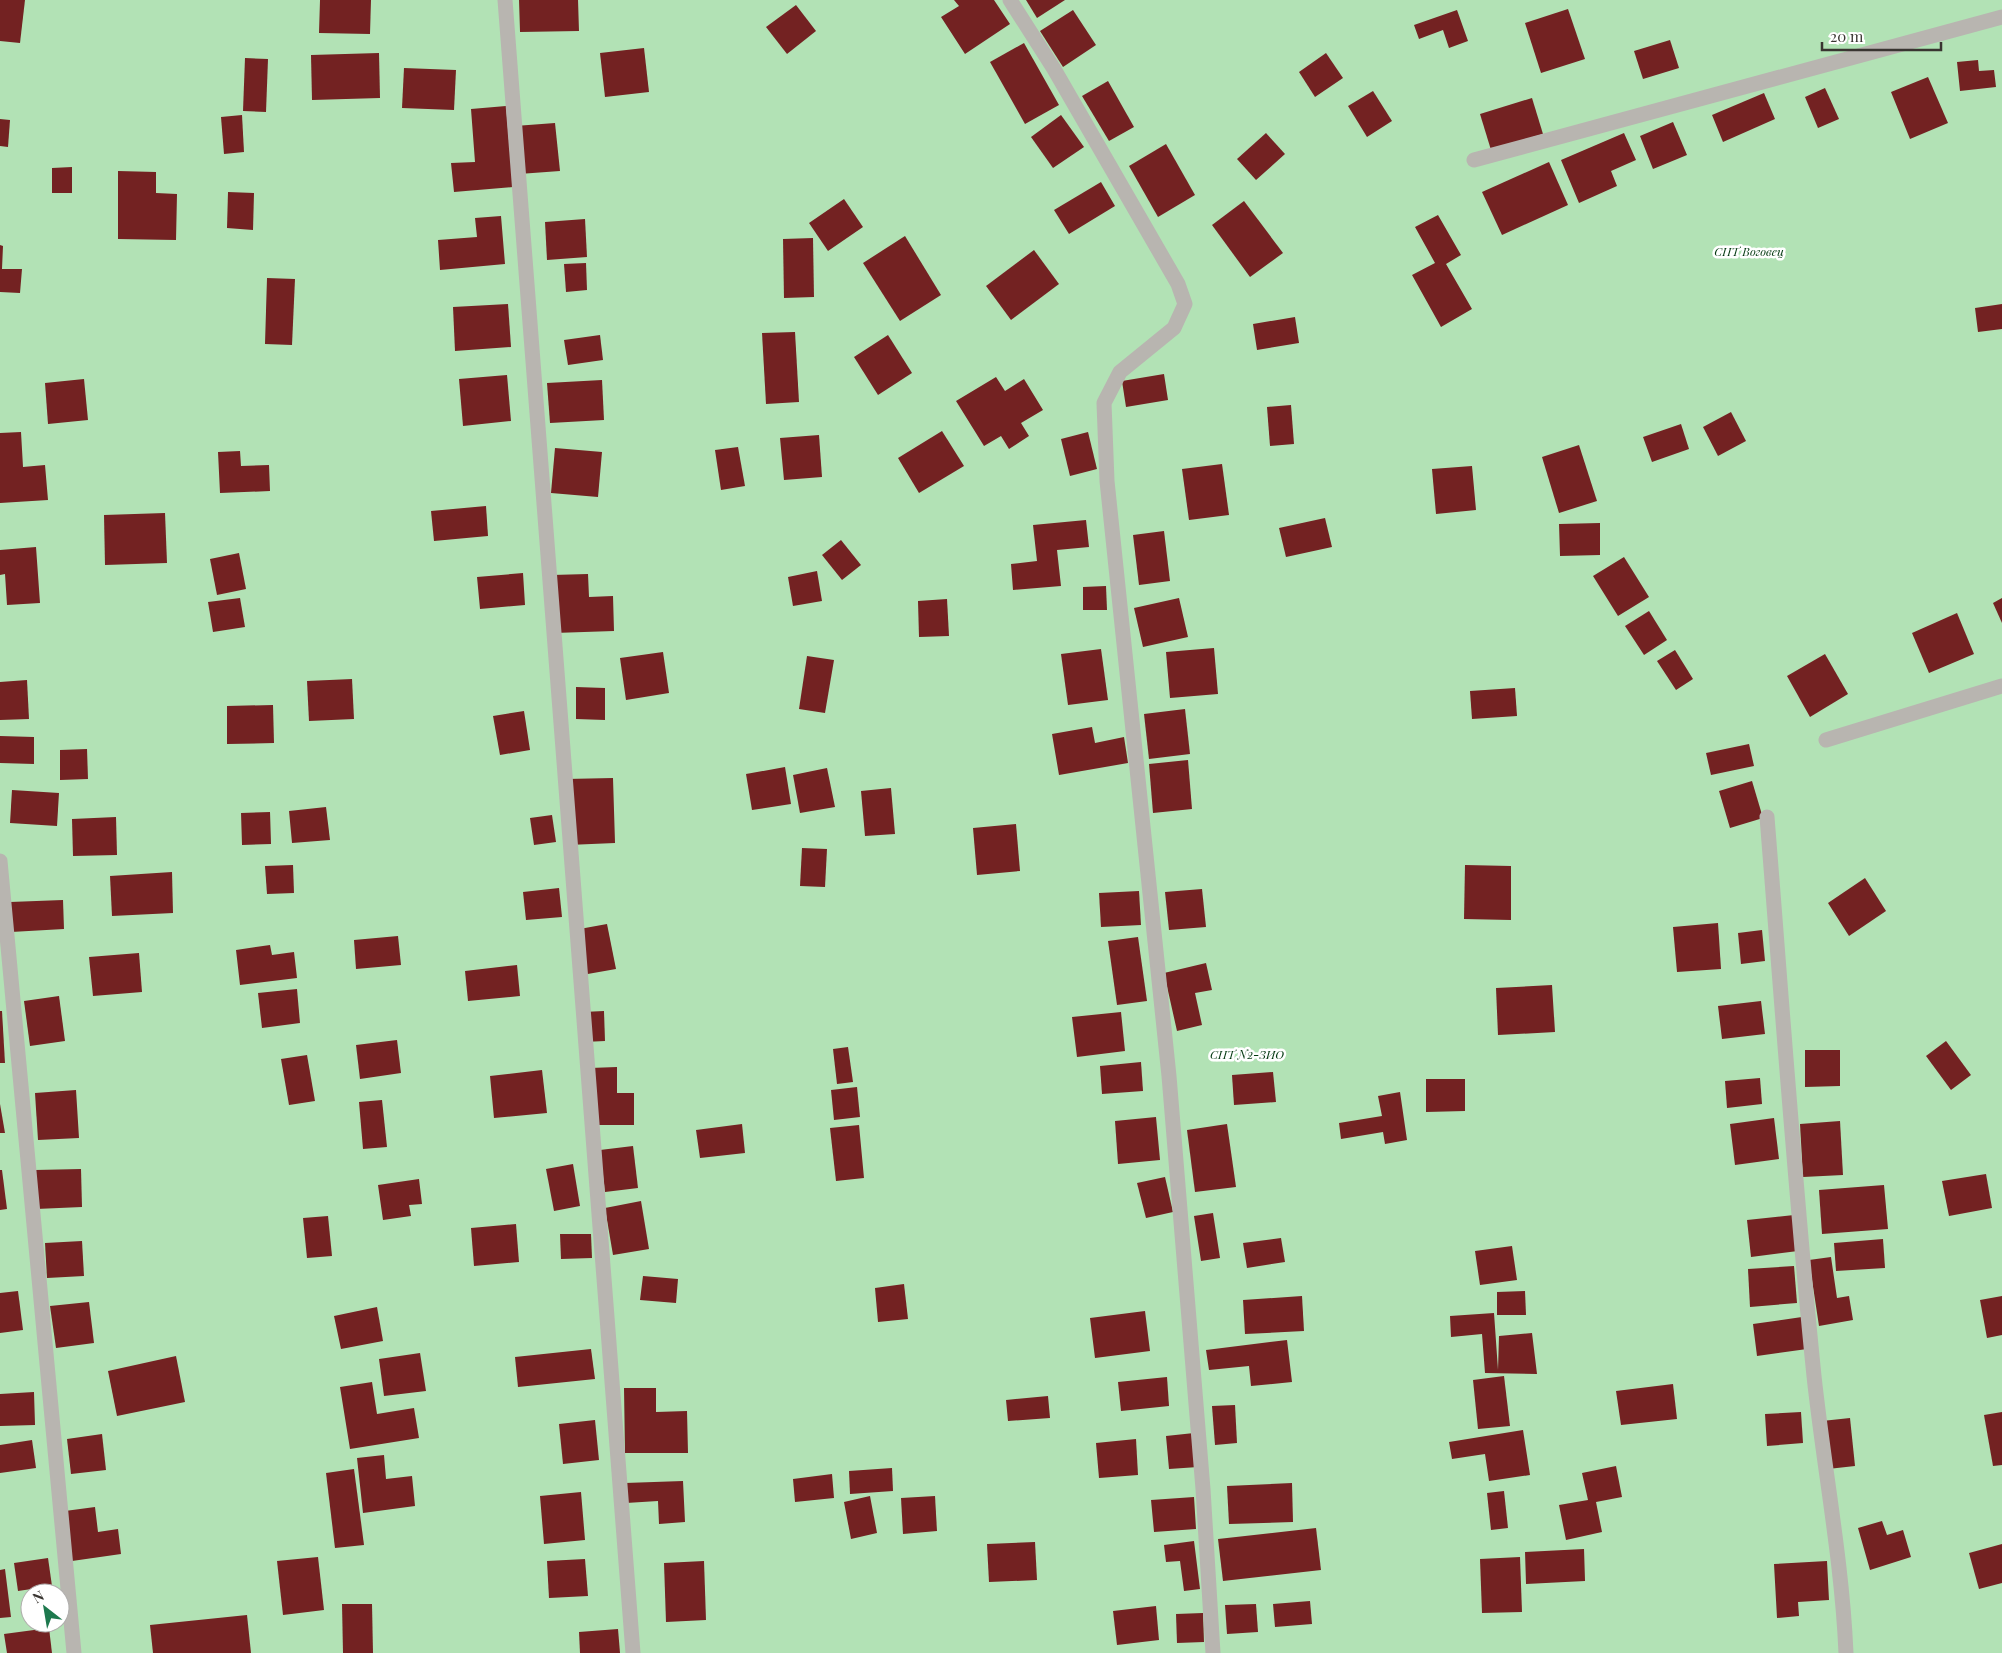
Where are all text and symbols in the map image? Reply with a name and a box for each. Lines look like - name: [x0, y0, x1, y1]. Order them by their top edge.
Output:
- scale bar: [1822, 20, 1941, 52]
- text: 20 m: [1830, 26, 1864, 46]
- park label: СНТ Воговец: [1714, 243, 1784, 259]
- park label: СНТ N2-ЗИО: [1210, 1046, 1284, 1062]
- north arrow: [20, 1583, 70, 1633]
- text: N: [29, 1586, 47, 1607]

